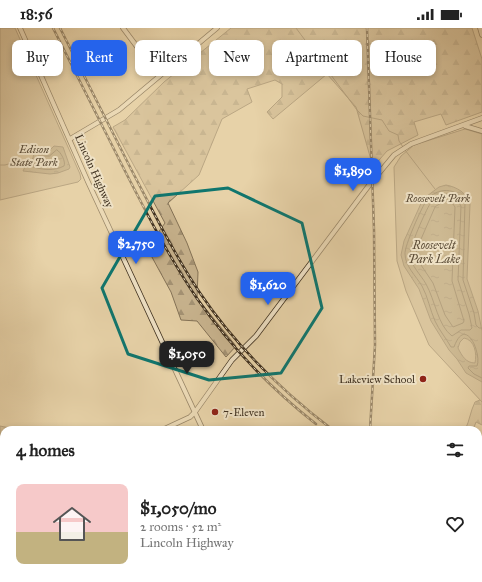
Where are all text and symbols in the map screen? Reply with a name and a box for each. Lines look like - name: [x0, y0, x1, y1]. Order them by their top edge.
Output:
- text: 18:56: [20, 5, 52, 23]
- chip: Buy: [12, 40, 63, 76]
- chip: Rent: [71, 40, 127, 76]
- chip: Filters: [135, 40, 201, 76]
- chip: New: [209, 40, 264, 76]
- chip: Apartment: [272, 40, 362, 76]
- chip: House: [370, 40, 436, 76]
- street label: Lincoln Highway: [72, 132, 116, 211]
- park label: Edison State Park: [9, 143, 58, 169]
- pin: $1,890: [320, 158, 386, 192]
- text: $1,890: [334, 163, 372, 179]
- park label: Roosevelt Park: [405, 192, 470, 205]
- pin: $2,750: [103, 231, 169, 265]
- text: $2,750: [117, 236, 155, 252]
- water label: Roosevelt Park Lake: [408, 238, 460, 266]
- pin: $1,620: [235, 272, 301, 306]
- text: $1,620: [250, 277, 286, 293]
- pin: $1,050: [154, 341, 220, 375]
- text: $1,050: [168, 346, 206, 362]
- place label: Lakeview School: [339, 373, 415, 386]
- marker: Lakeview School: [418, 374, 428, 384]
- place label: 7-Eleven: [223, 406, 264, 419]
- marker: 7-Eleven: [210, 407, 220, 417]
- icon: filters: [444, 439, 466, 461]
- text: 4 homes: [16, 440, 75, 461]
- text: $1,050/mo: [140, 498, 217, 519]
- icon: home: [48, 500, 96, 548]
- icon: heart: [444, 513, 466, 535]
- text: 2 rooms · 52 m²: [140, 519, 221, 535]
- text: Lincoln Highway: [140, 535, 234, 551]

